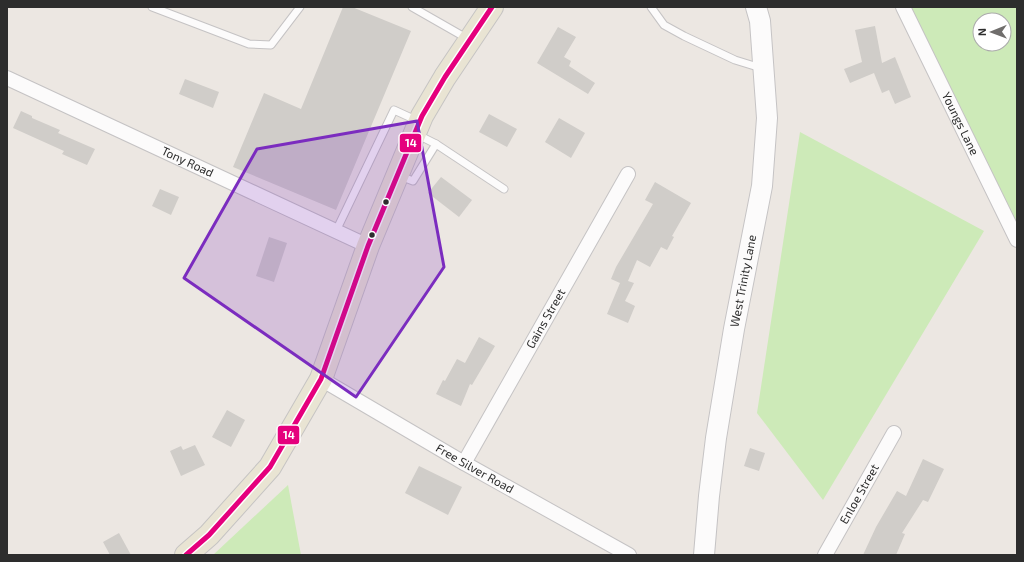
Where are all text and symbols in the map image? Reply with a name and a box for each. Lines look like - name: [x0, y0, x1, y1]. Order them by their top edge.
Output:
- north arrow: [972, 12, 1012, 52]
- text: N: [975, 28, 988, 36]
- street label: Youngs Lane: [940, 90, 982, 157]
- line badge: 14: [399, 133, 422, 153]
- text: 14: [405, 136, 417, 149]
- street label: Tony Road: [160, 143, 216, 179]
- unlabelled marker: [381, 197, 391, 207]
- unlabelled marker: [367, 230, 377, 240]
- street label: West Trinity Lane: [727, 233, 758, 328]
- street label: Gains Street: [523, 285, 568, 350]
- line badge: 14: [277, 425, 300, 445]
- text: 14: [283, 428, 295, 441]
- street label: Free Silver Road: [434, 440, 517, 495]
- street label: Enloe Street: [836, 461, 881, 526]

